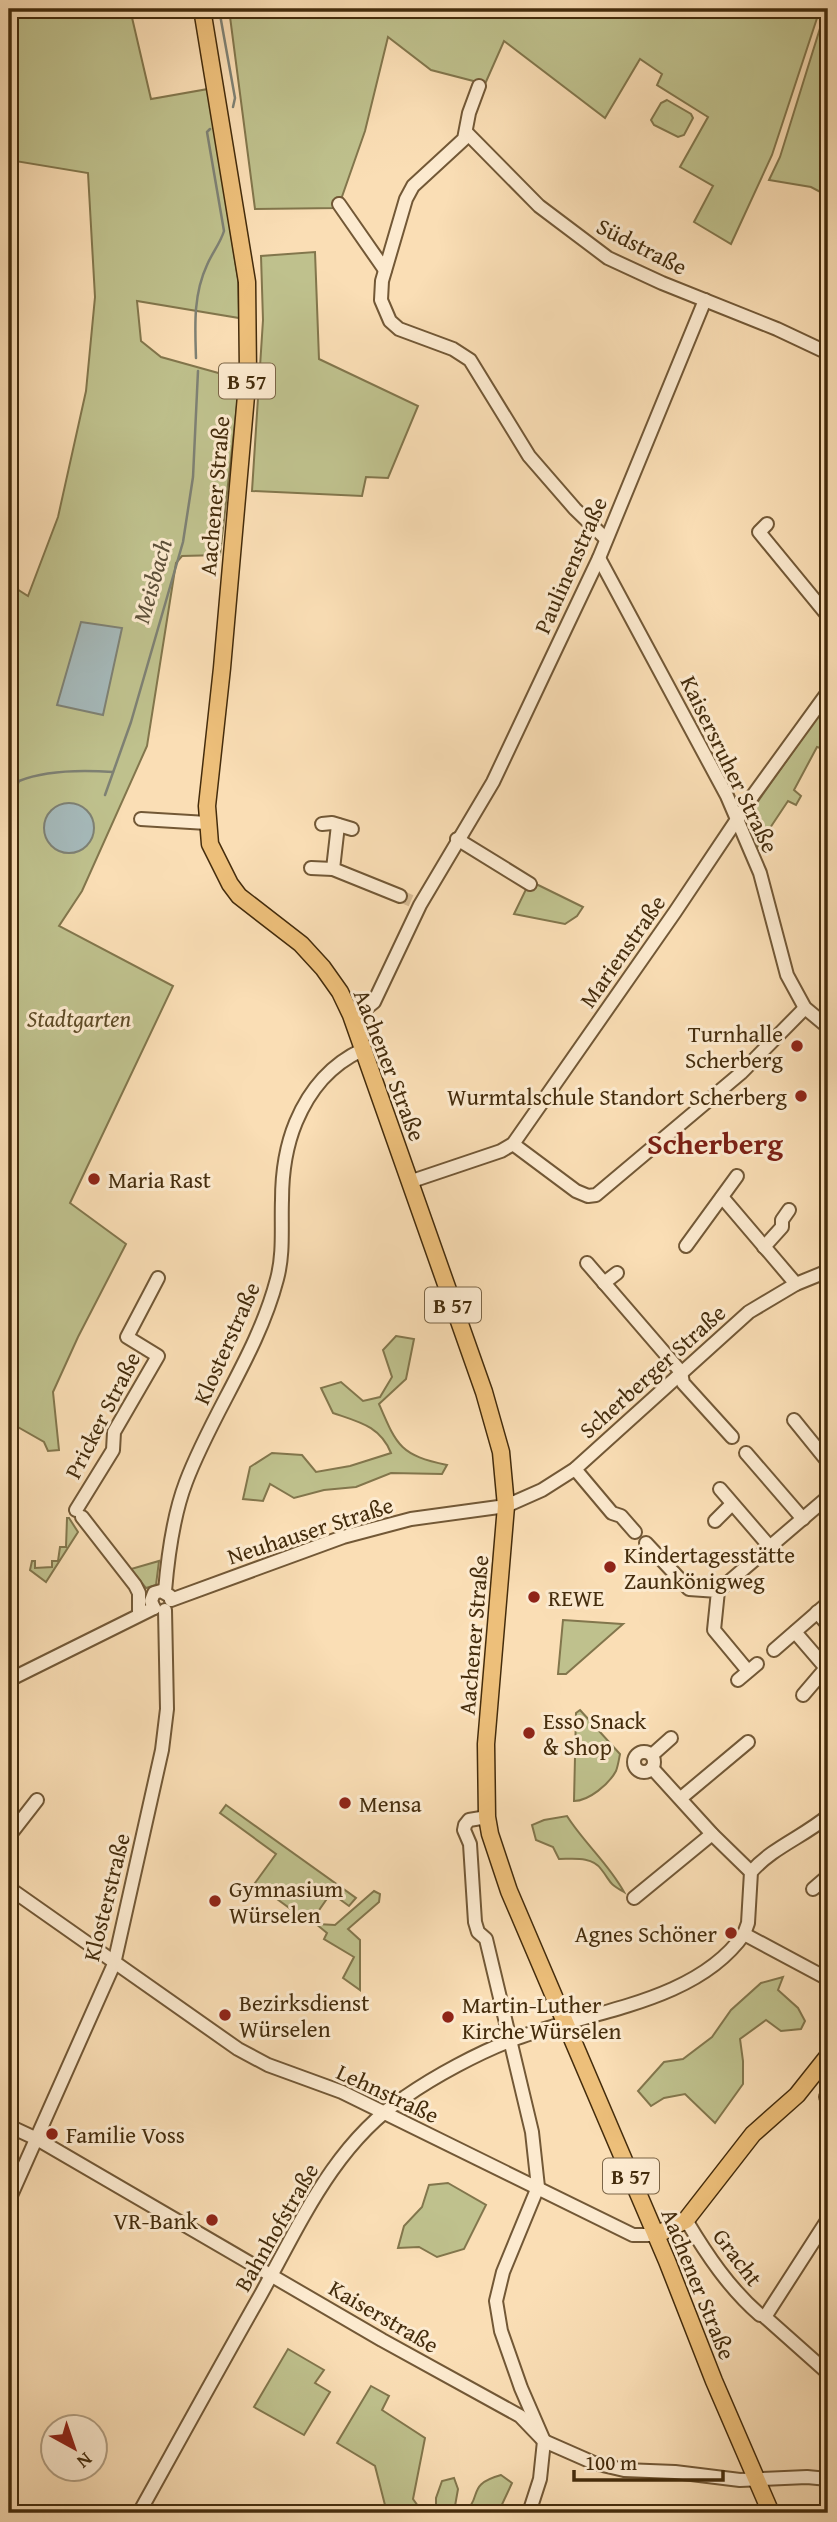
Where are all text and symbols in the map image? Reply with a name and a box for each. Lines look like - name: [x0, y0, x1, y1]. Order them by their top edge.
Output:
- street label: Südstraße: [591, 209, 693, 283]
- road number: B 57: [219, 364, 275, 398]
- street label: Aachener Straße: [191, 415, 237, 577]
- street label: Paulinenstraße: [525, 491, 615, 639]
- water label: Meisbach: [123, 535, 181, 627]
- street label: Kaisersruher Straße: [673, 670, 787, 858]
- street label: Marienstraße: [571, 888, 673, 1014]
- street label: Aachener Straße: [346, 984, 434, 1146]
- park label: Stadtgarten: [27, 1002, 132, 1035]
- place label: Turnhalle Scherberg: [685, 1017, 784, 1076]
- marker: Turnhalle Scherberg: [789, 1038, 805, 1054]
- place label: Wurmtalschule Standort Scherberg: [447, 1080, 788, 1113]
- marker: Wurmtalschule Standort Scherberg: [793, 1088, 809, 1104]
- district label: Scherberg: [647, 1121, 783, 1165]
- place label: Maria Rast: [108, 1163, 211, 1196]
- marker: Maria Rast: [86, 1171, 102, 1187]
- street label: Klosterstraße: [184, 1276, 268, 1410]
- road number: B 57: [425, 1288, 481, 1322]
- street label: Scherberger Straße: [571, 1296, 733, 1446]
- street label: Pricker Straße: [56, 1346, 148, 1484]
- street label: Neuhauser Straße: [223, 1488, 397, 1572]
- place label: Kindertagesstätte Zaunkönigweg: [624, 1538, 795, 1597]
- street label: Aachener Straße: [450, 1554, 496, 1716]
- marker: Kindertagesstätte Zaunkönigweg: [602, 1559, 618, 1575]
- place label: REWE: [548, 1581, 604, 1614]
- marker: REWE: [526, 1589, 542, 1605]
- place label: Esso Snack & Shop: [543, 1704, 647, 1763]
- marker: Esso Snack & Shop: [521, 1725, 537, 1741]
- place label: Mensa: [359, 1787, 422, 1820]
- marker: Mensa: [337, 1795, 353, 1811]
- street label: Klosterstraße: [74, 1829, 138, 1965]
- place label: Gymnasium Würselen: [229, 1872, 344, 1931]
- marker: Gymnasium Würselen: [207, 1893, 223, 1909]
- place label: Agnes Schöner: [575, 1917, 718, 1950]
- marker: Agnes Schöner: [723, 1925, 739, 1941]
- place label: Bezirksdienst Würselen: [239, 1986, 369, 2045]
- place label: Martin-Luther Kirche Würselen: [462, 1988, 621, 2047]
- marker: Bezirksdienst Würselen: [217, 2007, 233, 2023]
- marker: Martin-Luther Kirche Würselen: [440, 2009, 456, 2025]
- street label: Lehnstraße: [331, 2055, 445, 2131]
- place label: Familie Voss: [66, 2118, 185, 2151]
- marker: Familie Voss: [44, 2126, 60, 2142]
- street label: Bahnhofstraße: [226, 2157, 326, 2297]
- road number: B 57: [603, 2158, 659, 2194]
- street label: Aachener Straße: [654, 2203, 744, 2365]
- place label: VR-Bank: [113, 2204, 198, 2237]
- marker: VR-Bank: [204, 2212, 220, 2228]
- street label: Gracht: [705, 2221, 771, 2293]
- street label: Kaiserstraße: [323, 2271, 445, 2361]
- north arrow: [38, 2414, 108, 2484]
- scale bar: [574, 2438, 723, 2482]
- text: N: [71, 2446, 99, 2476]
- text: 100 m: [585, 2447, 637, 2478]

